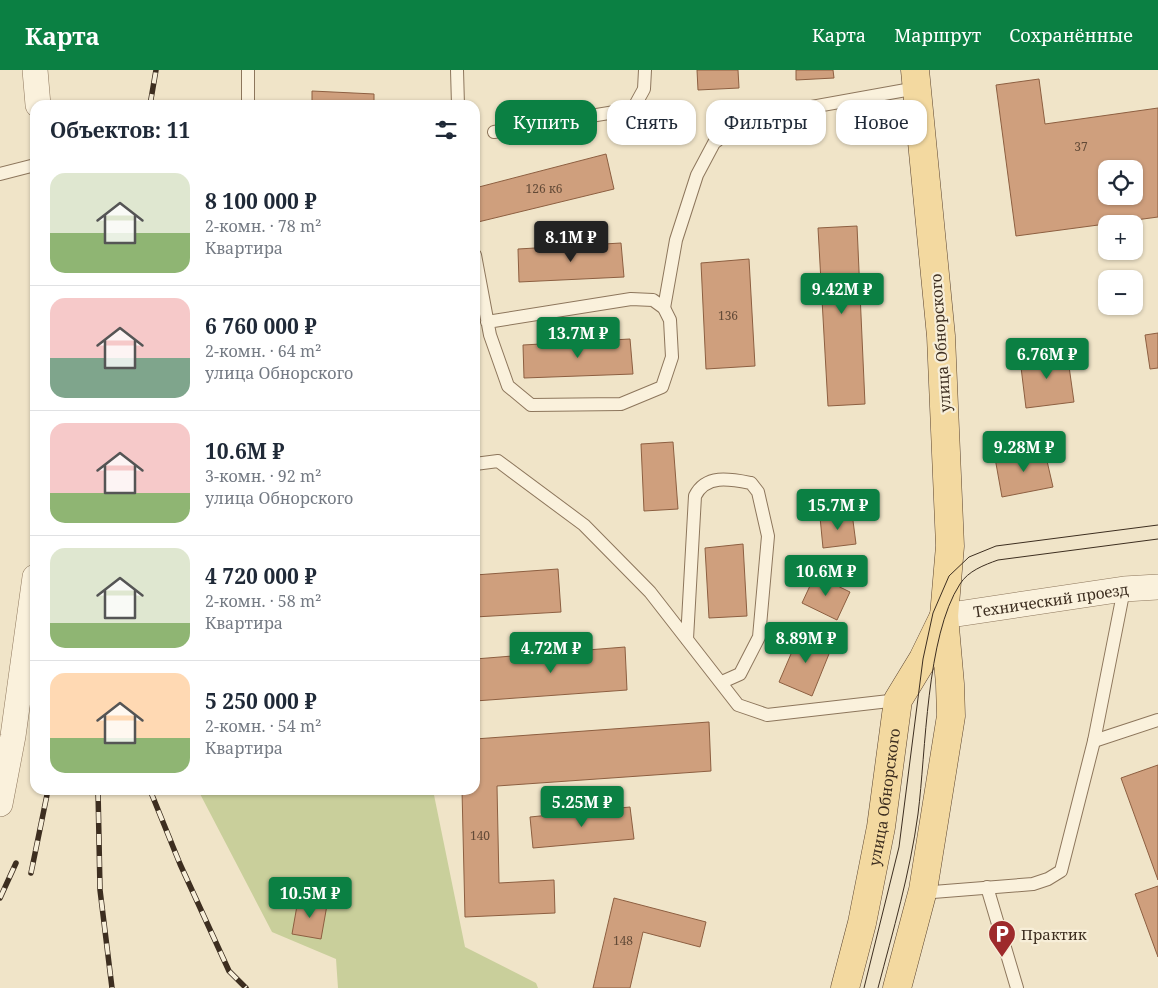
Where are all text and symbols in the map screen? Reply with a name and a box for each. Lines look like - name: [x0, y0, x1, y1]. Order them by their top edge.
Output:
- text: Карта: [25, 19, 100, 52]
- text: Карта: [812, 23, 866, 47]
- text: Маршрут: [894, 23, 981, 47]
- text: Сохранённые: [1009, 23, 1133, 47]
- chip: Купить: [495, 100, 597, 145]
- chip: Снять: [607, 100, 696, 145]
- chip: Фильтры: [706, 100, 826, 145]
- chip: Новое: [836, 100, 927, 145]
- text: Объектов: 11: [50, 116, 190, 144]
- icon: filters: [432, 116, 460, 144]
- house number: 37: [1074, 138, 1088, 155]
- map controls: [1098, 160, 1143, 315]
- button: locate: [1098, 160, 1143, 205]
- house number: 126 к6: [525, 180, 563, 197]
- text: 8 100 000 ₽: [205, 187, 317, 215]
- icon: home: [90, 193, 150, 253]
- text: 2-комн. · 78 m²: [205, 215, 321, 237]
- button: +: [1098, 215, 1143, 260]
- pin: 8.1M ₽: [530, 220, 612, 263]
- text: 8.1M ₽: [545, 226, 597, 248]
- text: Квартира: [205, 237, 283, 259]
- button: −: [1098, 270, 1143, 315]
- pin: 9.42M ₽: [796, 272, 888, 315]
- street label: улица Обнорского: [925, 273, 955, 413]
- text: 9.42M ₽: [812, 278, 872, 300]
- house number: 136: [718, 307, 738, 324]
- text: 6 760 000 ₽: [205, 312, 317, 340]
- pin: 13.7M ₽: [532, 316, 624, 359]
- icon: home: [90, 318, 150, 378]
- text: 13.7M ₽: [548, 322, 608, 344]
- pin: 6.76M ₽: [1001, 338, 1093, 380]
- text: 2-комн. · 64 m²: [205, 340, 321, 362]
- text: 6.76M ₽: [1017, 343, 1077, 365]
- text: улица Обнорского: [205, 362, 353, 384]
- pin: 9.28M ₽: [978, 430, 1070, 473]
- text: 9.28M ₽: [994, 436, 1054, 458]
- text: 10.6M ₽: [205, 437, 285, 465]
- icon: home: [90, 443, 150, 503]
- text: 3-комн. · 92 m²: [205, 465, 321, 487]
- text: улица Обнорского: [205, 487, 353, 509]
- pin: 15.7M ₽: [792, 488, 884, 531]
- text: 15.7M ₽: [808, 494, 868, 516]
- pin: 10.6M ₽: [780, 554, 872, 597]
- text: 10.6M ₽: [796, 560, 856, 582]
- text: 4 720 000 ₽: [205, 562, 317, 590]
- icon: home: [90, 568, 150, 628]
- street label: Технический проезд: [972, 578, 1130, 621]
- text: 2-комн. · 58 m²: [205, 590, 321, 612]
- text: Квартира: [205, 612, 283, 634]
- pin: 8.89M ₽: [760, 622, 852, 664]
- text: 8.89M ₽: [776, 627, 836, 649]
- pin: 4.72M ₽: [505, 632, 597, 674]
- text: 4.72M ₽: [521, 637, 581, 659]
- text: 5 250 000 ₽: [205, 687, 317, 715]
- icon: home: [90, 693, 150, 753]
- text: 2-комн. · 54 m²: [205, 715, 321, 737]
- street label: улица Обнорского: [863, 727, 904, 868]
- text: Квартира: [205, 737, 283, 759]
- pin: 5.25M ₽: [536, 786, 628, 828]
- text: 5.25M ₽: [552, 791, 612, 813]
- house number: 140: [470, 827, 490, 844]
- pin: 10.5M ₽: [264, 876, 356, 919]
- text: 10.5M ₽: [280, 882, 340, 904]
- parking icon: Практик: [987, 919, 1017, 958]
- place label: Практик: [1021, 924, 1087, 944]
- house number: 148: [613, 932, 633, 949]

